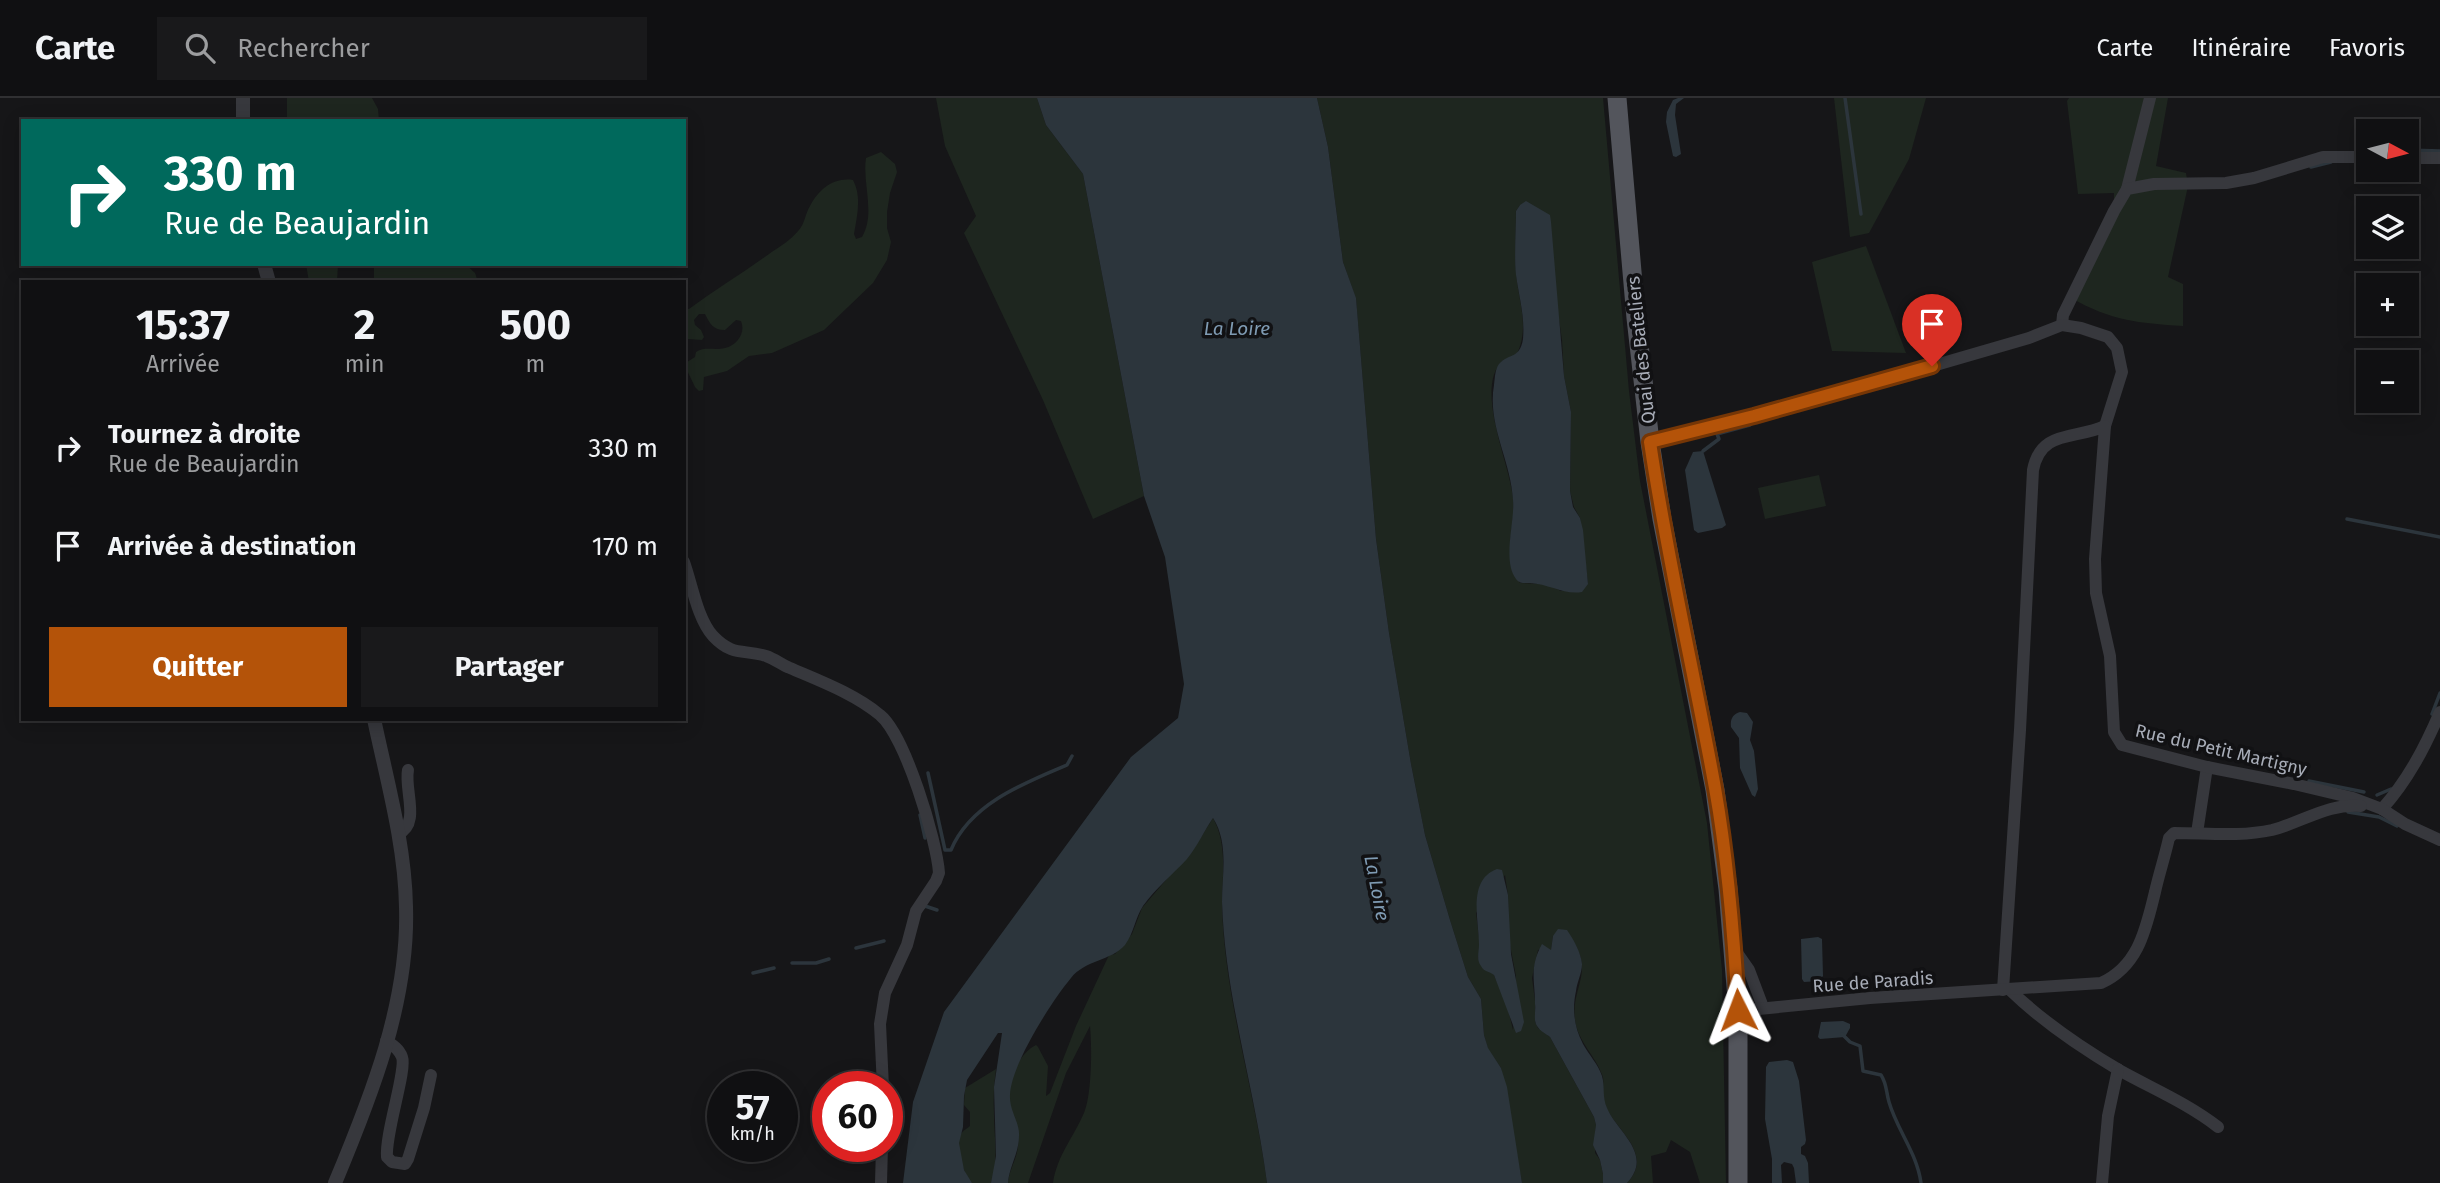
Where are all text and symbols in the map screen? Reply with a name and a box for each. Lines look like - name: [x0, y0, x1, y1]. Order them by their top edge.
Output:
- search box: [157, 17, 647, 80]
- text: Carte: [35, 28, 115, 68]
- icon: search: [181, 29, 219, 67]
- text: Rechercher: [237, 33, 370, 64]
- text: Carte: [2097, 34, 2153, 62]
- text: Itinéraire: [2191, 34, 2291, 62]
- text: Favoris: [2329, 34, 2405, 62]
- north arrow: [2356, 119, 2418, 182]
- map controls: [2356, 119, 2419, 413]
- text: 330 m: [164, 144, 297, 203]
- icon: right: [49, 147, 140, 238]
- button: layers: [2356, 196, 2419, 259]
- text: Rue de Beaujardin: [164, 204, 430, 242]
- button: +: [2356, 273, 2419, 336]
- street label: Quai des Bateliers: [1622, 275, 1660, 425]
- pin: [1902, 294, 1962, 366]
- text: 15:37: [136, 300, 230, 350]
- text: 2: [354, 300, 376, 350]
- text: 500: [499, 300, 571, 350]
- icon: arrive: [1913, 305, 1951, 343]
- water label: La Loire: [1204, 317, 1270, 340]
- text: Arrivée: [146, 350, 220, 378]
- text: min: [345, 350, 385, 378]
- text: m: [525, 350, 545, 378]
- button: −: [2356, 350, 2419, 413]
- text: Tournez à droite: [108, 419, 300, 450]
- icon: right: [49, 429, 87, 467]
- text: 330 m: [588, 433, 658, 464]
- text: Rue de Beaujardin: [108, 450, 299, 478]
- icon: arrive: [49, 527, 87, 565]
- text: Arrivée à destination: [108, 531, 357, 562]
- text: 170 m: [592, 531, 658, 562]
- button: Quitter: [49, 627, 347, 707]
- button: Partager: [361, 627, 658, 707]
- street label: Rue du Petit Martigny: [2133, 720, 2309, 780]
- water label: La Loire: [1359, 853, 1395, 923]
- street label: Rue de Paradis: [1812, 967, 1934, 997]
- position arrow: [1701, 973, 1775, 1047]
- speed limit sign: 60: [812, 1071, 903, 1162]
- text: 57: [735, 1086, 770, 1128]
- text: km/h: [730, 1123, 775, 1145]

